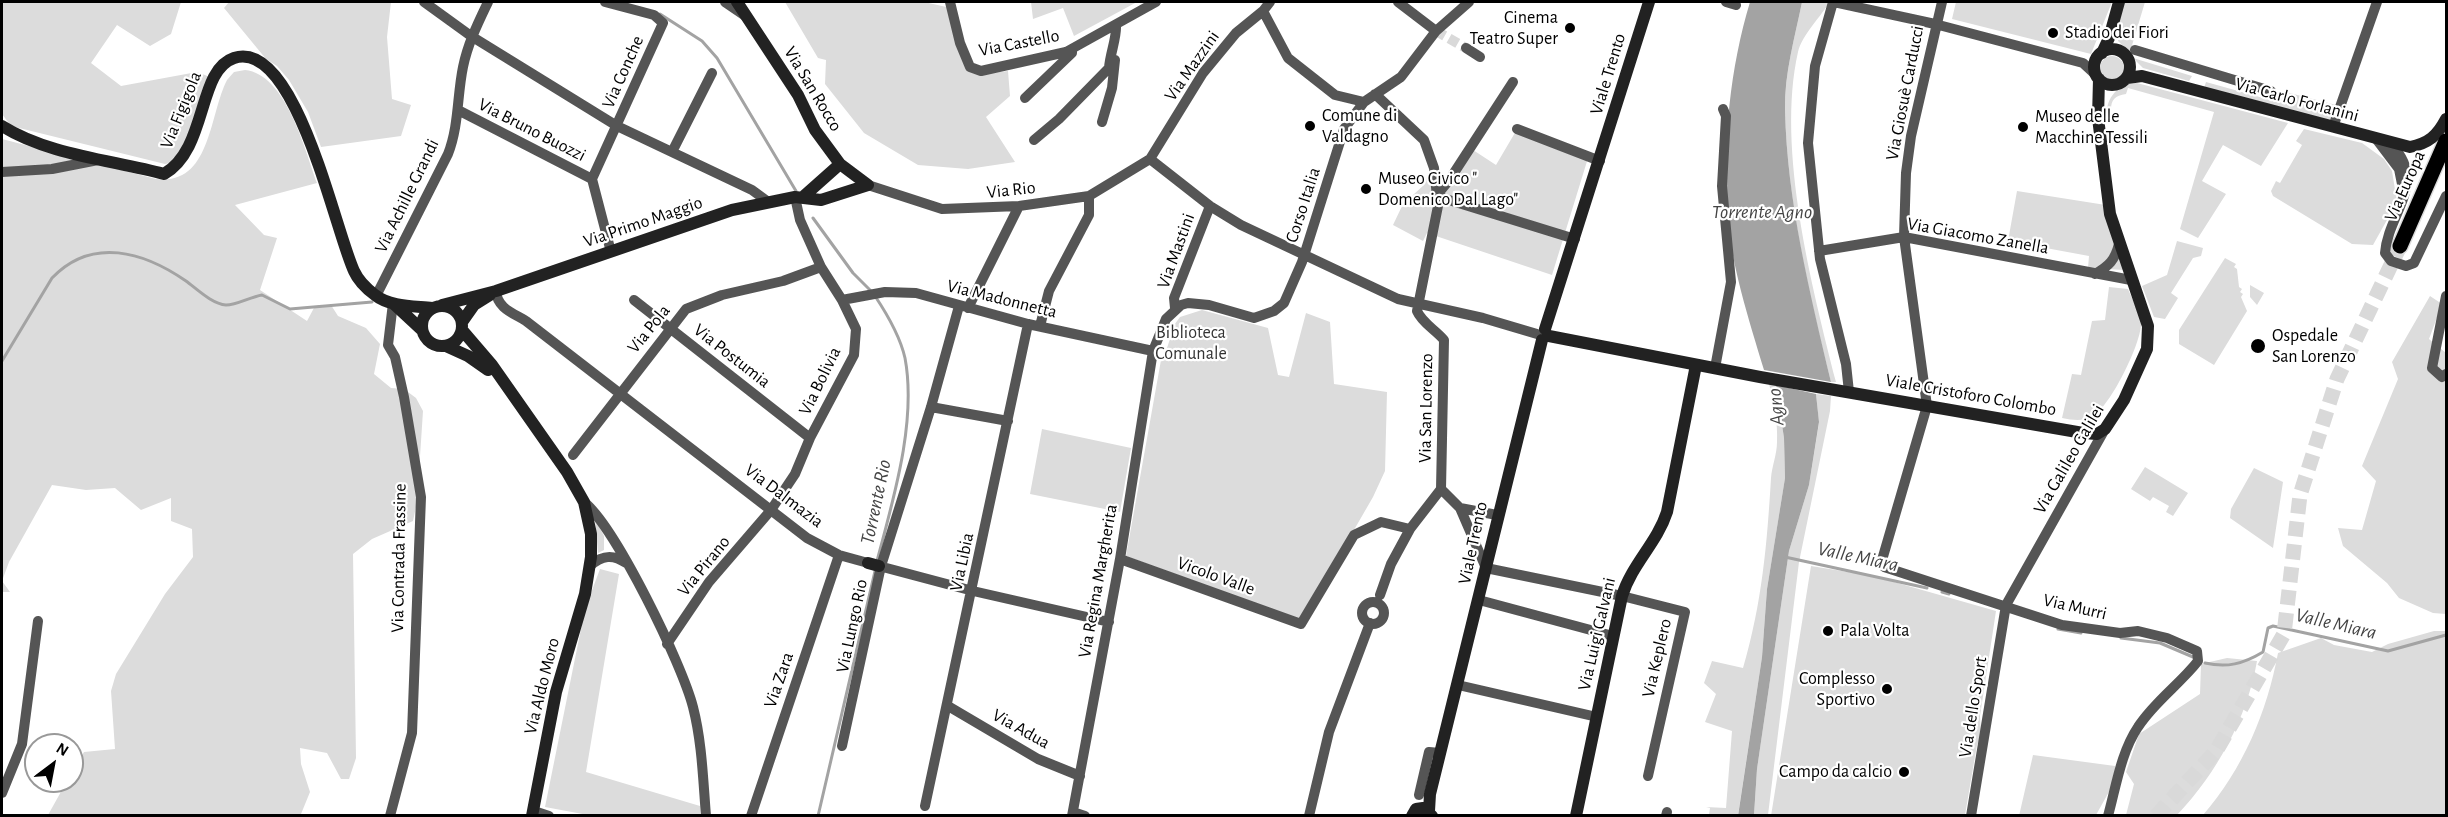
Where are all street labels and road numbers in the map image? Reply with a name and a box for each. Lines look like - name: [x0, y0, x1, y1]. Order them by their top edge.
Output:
- street label: Via Giosuè Carducci: [1881, 24, 1929, 162]
- street label: Via Castello: [977, 25, 1061, 61]
- street label: Via Mazzini: [1160, 27, 1224, 105]
- street label: Viale Trento: [1585, 31, 1631, 117]
- street label: Via Conche: [597, 32, 649, 112]
- street label: Via San Rocco: [779, 43, 847, 135]
- street label: Via Figigola: [156, 68, 206, 152]
- street label: Via Carlo Forlanini: [2233, 73, 2361, 127]
- street label: Via Bruno Buozzi: [475, 94, 589, 166]
- street label: Via Achille Grandi: [370, 136, 444, 256]
- street label: Via Europa: [2380, 147, 2430, 225]
- street label: Corso Italia: [1281, 165, 1325, 245]
- street label: Via Rio: [986, 177, 1036, 203]
- street label: Via Primo Maggio: [581, 192, 705, 252]
- street label: Via Mastini: [1152, 210, 1200, 292]
- street label: Via Giacomo Zanella: [1905, 213, 2051, 259]
- street label: Via Madonnetta: [945, 275, 1059, 323]
- street label: Via Pola: [623, 300, 675, 358]
- street label: Via Postumia: [689, 319, 775, 393]
- street label: Via Bolivia: [794, 343, 846, 419]
- street label: Via San Lorenzo: [1414, 353, 1438, 463]
- street label: Viale Cristoforo Colombo: [1884, 369, 2058, 421]
- street label: Via Galileo Galilei: [2029, 400, 2109, 518]
- street label: Via Dalmazia: [740, 459, 828, 533]
- street label: Via Contrada Frassine: [387, 483, 411, 633]
- street label: Viale Trento: [1454, 500, 1492, 586]
- street label: Via Regina Margherita: [1074, 503, 1122, 659]
- street label: Via Pirano: [673, 531, 735, 601]
- street label: Via Libia: [945, 531, 979, 593]
- street label: Vicolo Valle: [1174, 552, 1258, 600]
- street label: Via Luigi Galvani: [1574, 575, 1620, 693]
- street label: Via Lungo Rio: [832, 577, 872, 675]
- street label: Via Murri: [2041, 589, 2109, 625]
- street label: Via Keplero: [1637, 617, 1677, 699]
- street label: Via Aldo Moro: [520, 635, 564, 737]
- street label: Via Zara: [759, 649, 799, 711]
- street label: Via dello Sport: [1954, 655, 1992, 759]
- street label: Via Adua: [988, 704, 1054, 754]

